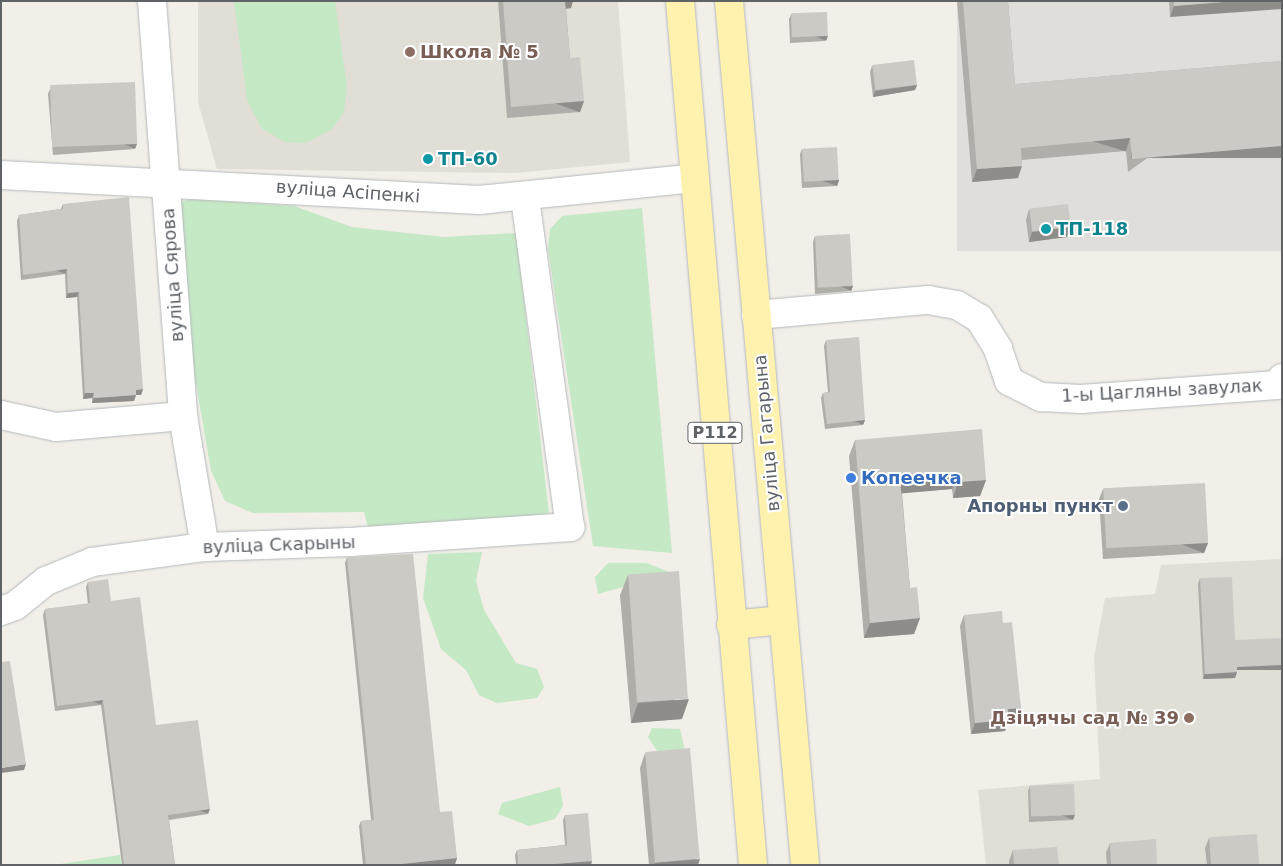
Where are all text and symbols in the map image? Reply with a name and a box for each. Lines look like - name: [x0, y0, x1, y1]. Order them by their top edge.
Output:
- place label: Школа № 5: [420, 41, 539, 63]
- marker: Школа № 5: [404, 46, 416, 58]
- place label: ТП-60: [438, 148, 498, 170]
- marker: ТП-60: [422, 153, 434, 165]
- street label: вуліца Асіпенкі: [275, 176, 421, 208]
- street label: вуліца Сярова: [158, 207, 188, 343]
- place label: ТП-118: [1056, 218, 1128, 240]
- marker: ТП-118: [1040, 223, 1052, 235]
- street label: вуліца Гагарына: [749, 354, 785, 512]
- street label: 1-ы Цагляны завулак: [1061, 375, 1263, 407]
- road number: Р112: [686, 419, 744, 446]
- place label: Копеечка: [861, 467, 962, 489]
- marker: Копеечка: [845, 472, 857, 484]
- place label: Апорны пункт: [967, 495, 1113, 517]
- marker: Апорны пункт: [1117, 500, 1129, 512]
- street label: вуліца Скарыны: [202, 532, 356, 558]
- place label: Дзіцячы сад № 39: [990, 707, 1179, 729]
- marker: Дзіцячы сад № 39: [1183, 712, 1195, 724]

